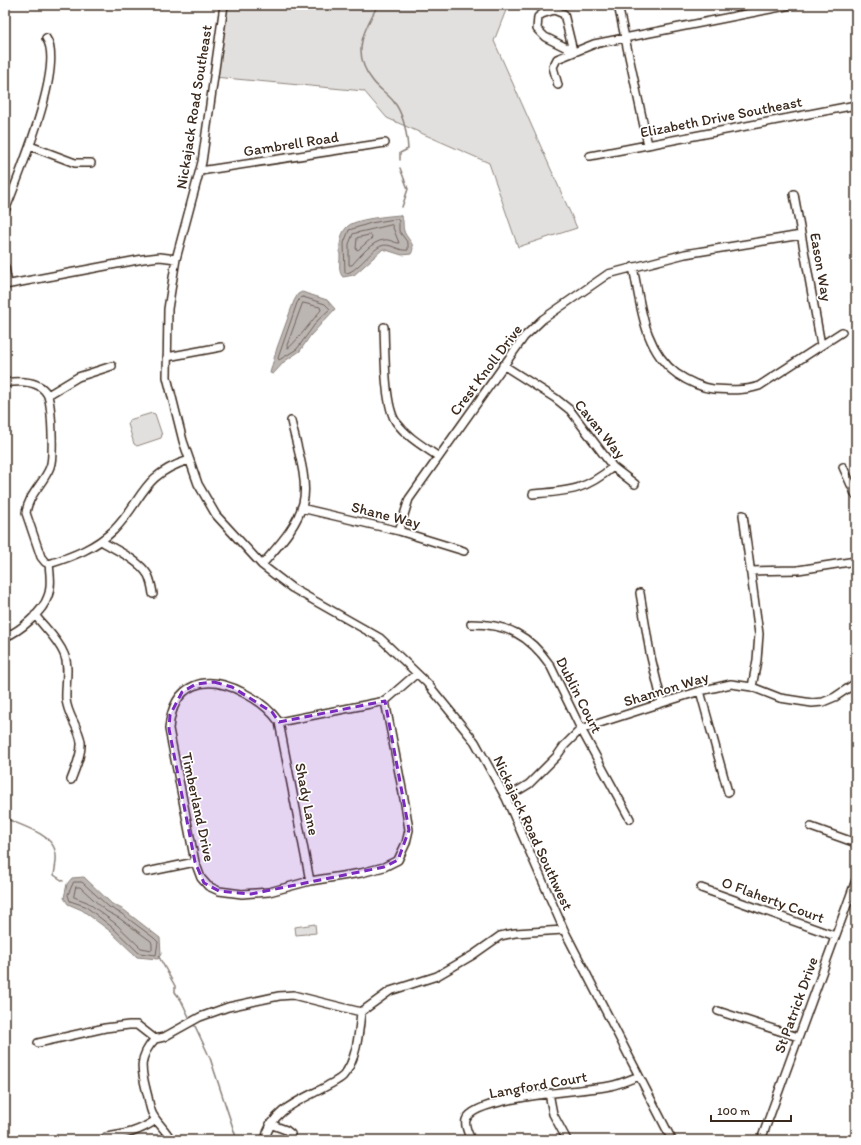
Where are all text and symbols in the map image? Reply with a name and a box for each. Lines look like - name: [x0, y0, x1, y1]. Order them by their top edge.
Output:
- street label: Nickajack Road Southeast: [172, 23, 216, 190]
- street label: Elizabeth Drive Southeast: [638, 92, 804, 142]
- street label: Gambrell Road: [242, 128, 340, 160]
- street label: Eason Way: [806, 231, 836, 303]
- street label: Crest Knoll Drive: [446, 321, 526, 419]
- street label: Cavan Way: [571, 396, 629, 462]
- street label: Shane Way: [350, 498, 422, 532]
- street label: Dublin Court: [552, 654, 606, 736]
- street label: Shannon Way: [621, 668, 711, 710]
- street label: Timberland Drive: [178, 751, 218, 863]
- street label: Nickajack Road Southwest: [489, 753, 577, 913]
- street label: Shady Lane: [291, 761, 323, 837]
- street label: O Flaherty Court: [719, 873, 827, 927]
- street label: St Patrick Drive: [770, 954, 822, 1056]
- street label: Langford Court: [488, 1067, 589, 1102]
- scale bar: [711, 1097, 791, 1123]
- text: 100 m: [717, 1104, 750, 1118]

